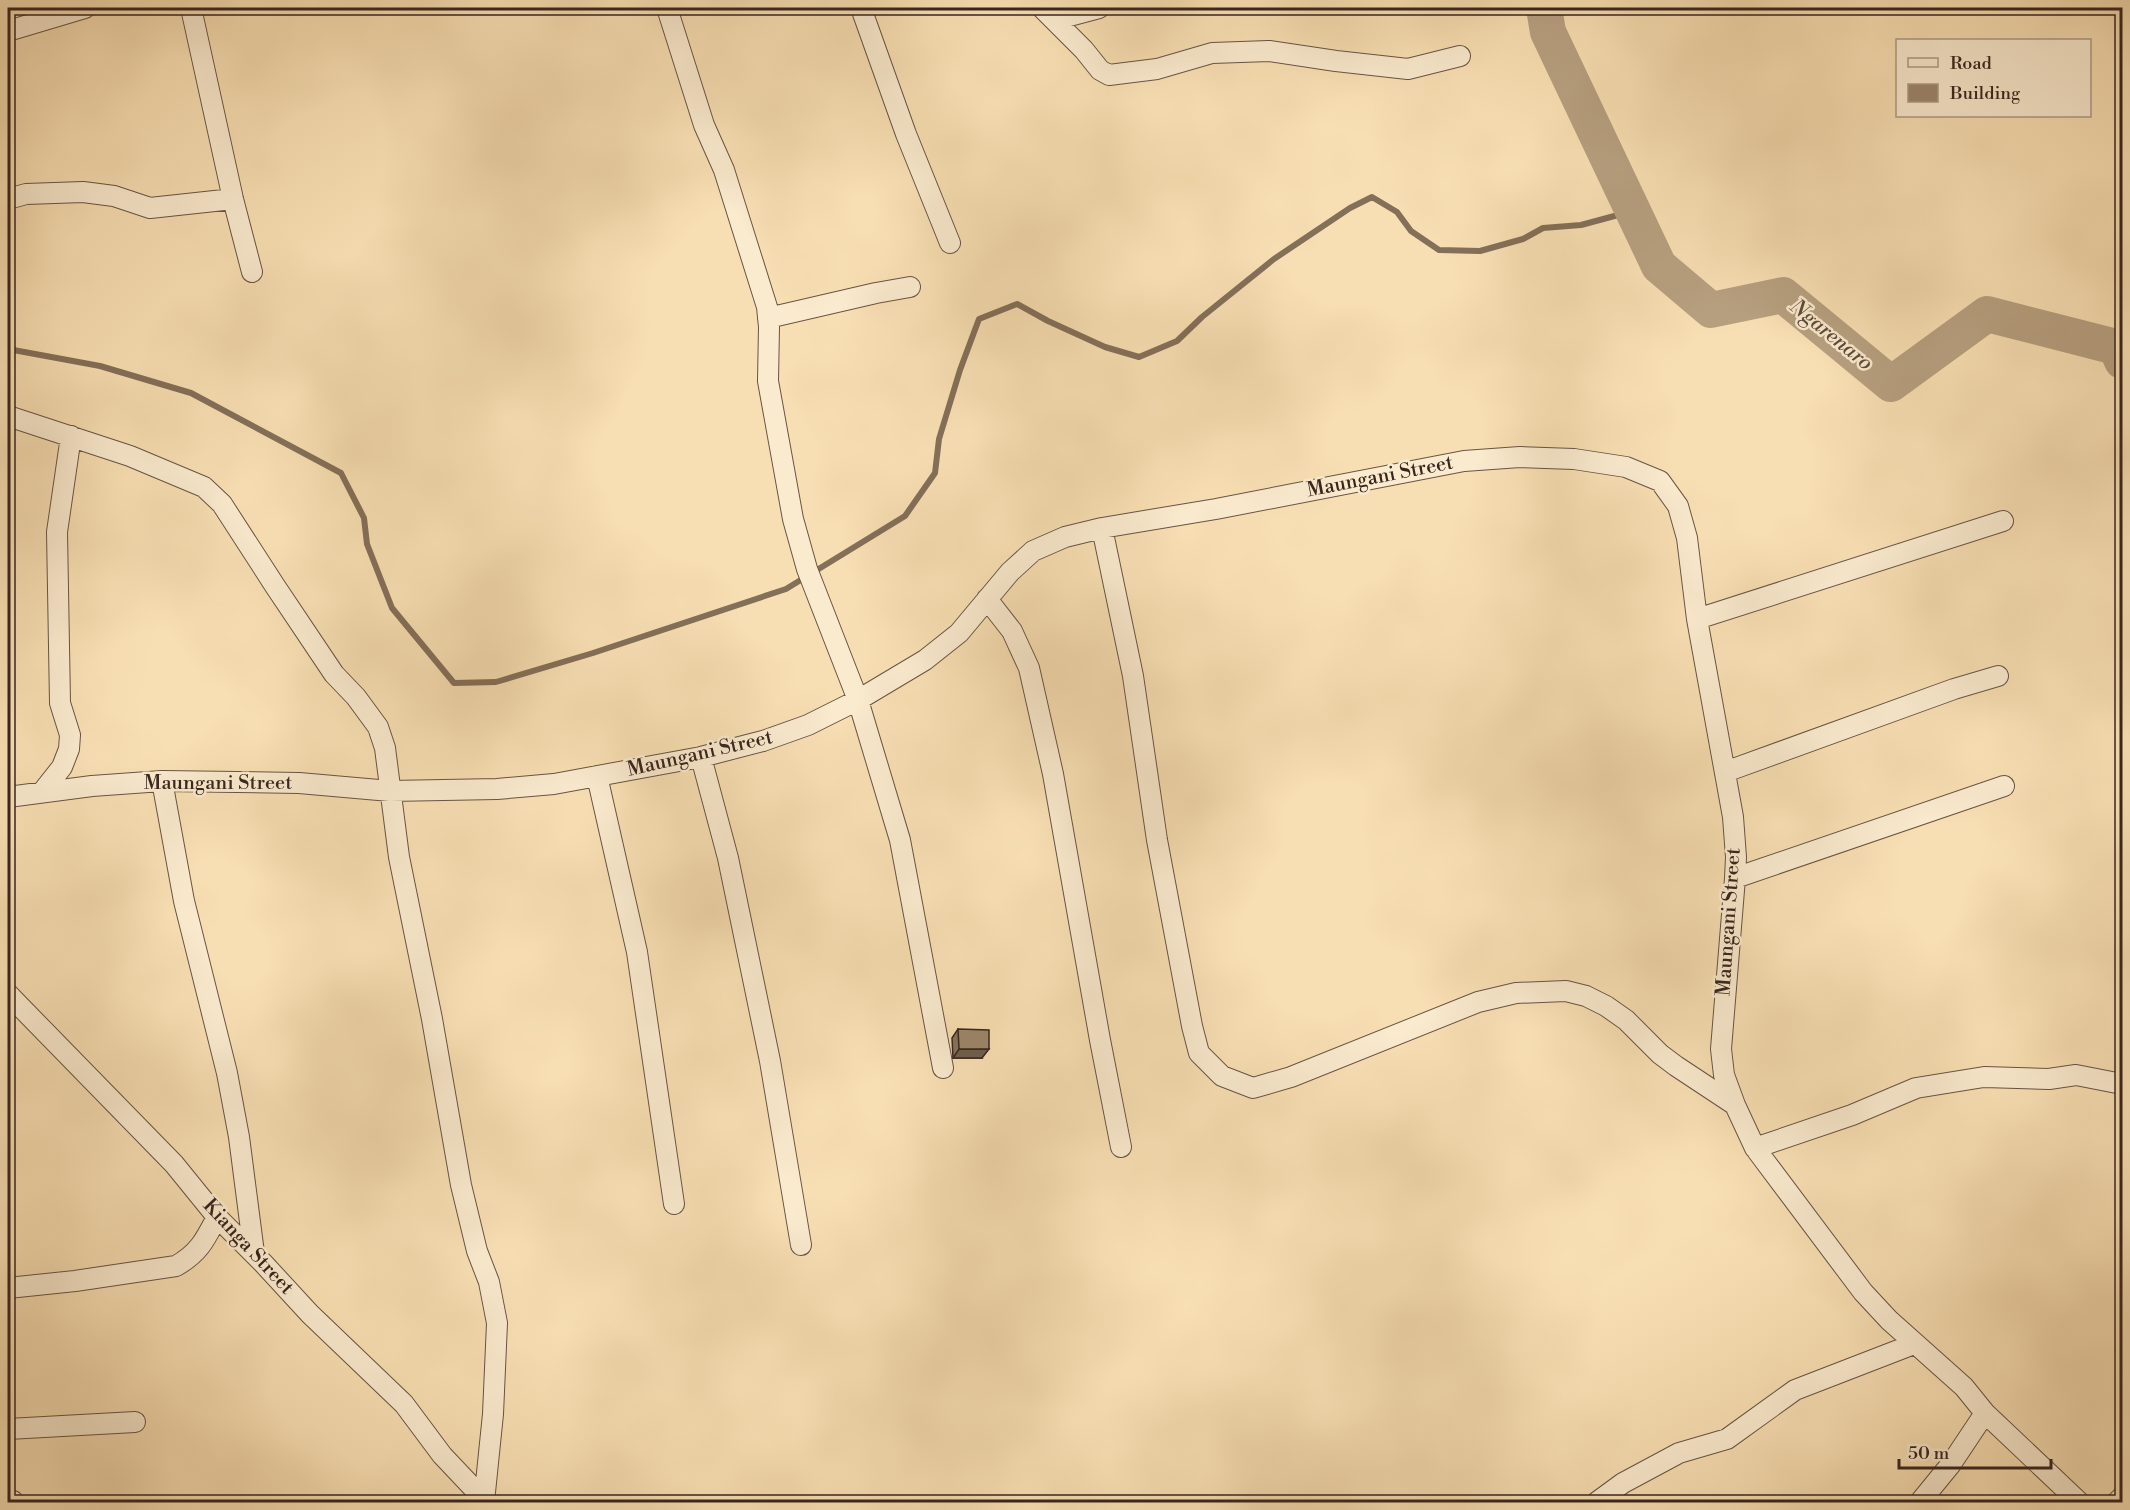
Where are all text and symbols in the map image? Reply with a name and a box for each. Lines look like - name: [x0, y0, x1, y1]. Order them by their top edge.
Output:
- legend: [1896, 39, 2091, 117]
- text: Road: [1950, 52, 1993, 75]
- text: Building: [1949, 82, 2021, 105]
- water label: Ngarenaro: [1784, 293, 1878, 376]
- street label: Maungani Street: [1305, 451, 1455, 503]
- street label: Maungani Street: [625, 725, 775, 783]
- street label: Maungani Street: [144, 771, 292, 796]
- street label: Maungani Street: [1711, 847, 1747, 997]
- street label: Kianga Street: [197, 1194, 299, 1300]
- scale bar: [1899, 1432, 2050, 1470]
- text: 50 m: [1908, 1442, 1950, 1465]

